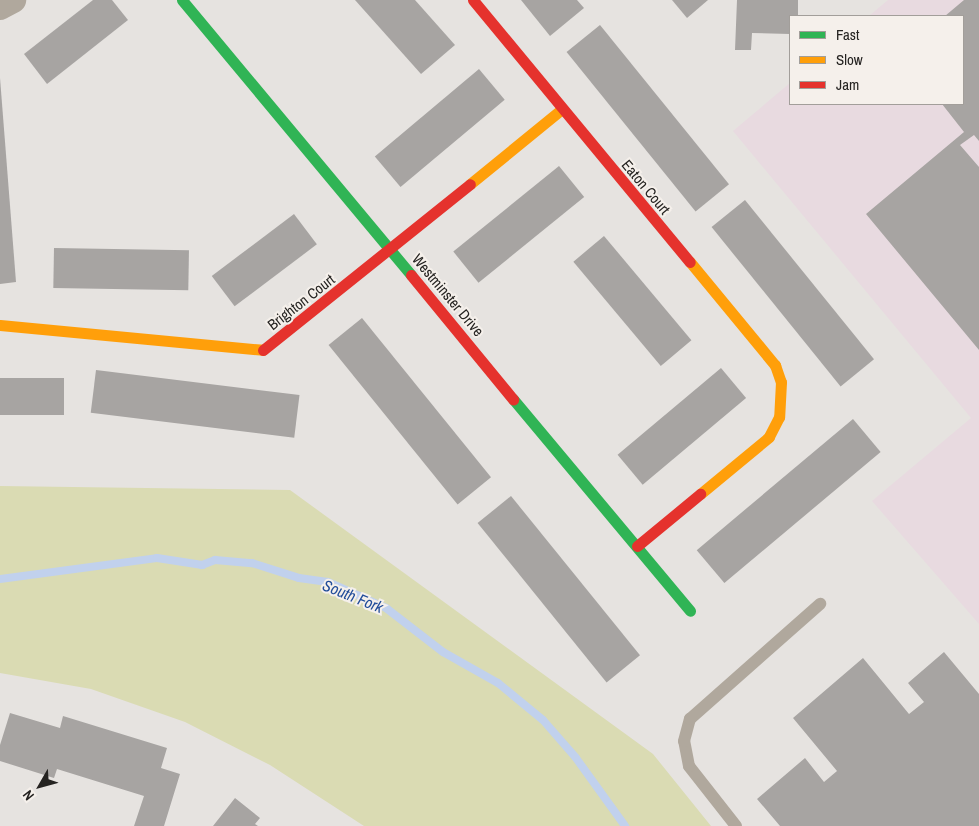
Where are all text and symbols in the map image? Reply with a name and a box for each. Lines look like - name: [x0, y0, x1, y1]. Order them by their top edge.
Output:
- legend: [789, 15, 964, 105]
- text: Fast: [836, 24, 859, 45]
- text: Slow: [836, 49, 863, 70]
- text: Jam: [836, 74, 859, 95]
- street label: Eaton Court: [618, 156, 674, 218]
- street label: Westminster Drive: [408, 250, 488, 340]
- street label: Brighton Court: [264, 270, 338, 334]
- water label: South Fork: [320, 575, 386, 617]
- north arrow: [15, 761, 65, 811]
- text: N: [19, 786, 38, 804]

